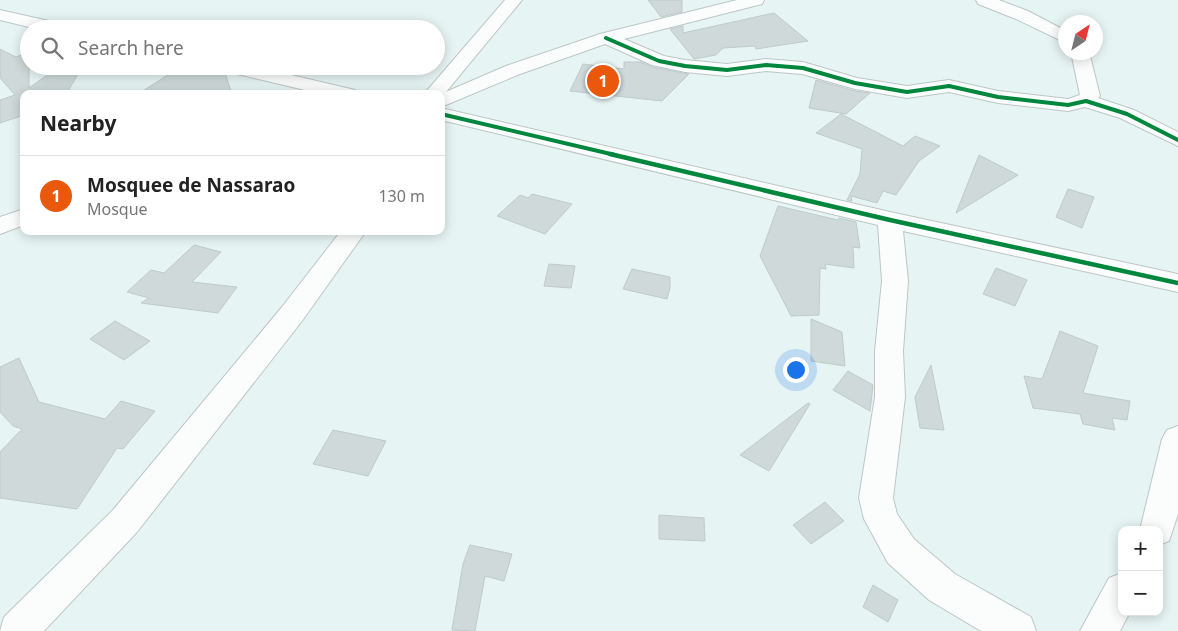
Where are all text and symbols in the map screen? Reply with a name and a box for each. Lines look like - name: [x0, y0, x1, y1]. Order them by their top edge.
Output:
- north arrow: [1058, 15, 1103, 60]
- search box: [20, 20, 445, 75]
- icon: search: [38, 34, 66, 62]
- text: Search here: [78, 35, 184, 61]
- pin: 1: [587, 62, 619, 100]
- text: Nearby: [40, 109, 116, 137]
- text: Mosquee de Nassarao: [87, 172, 295, 198]
- text: 1: [51, 185, 61, 207]
- text: 130 m: [378, 185, 425, 207]
- text: Mosque: [87, 198, 148, 220]
- your location: [783, 357, 809, 383]
- map controls: [1118, 526, 1163, 616]
- button: +: [1118, 526, 1163, 571]
- button: −: [1118, 571, 1163, 616]

